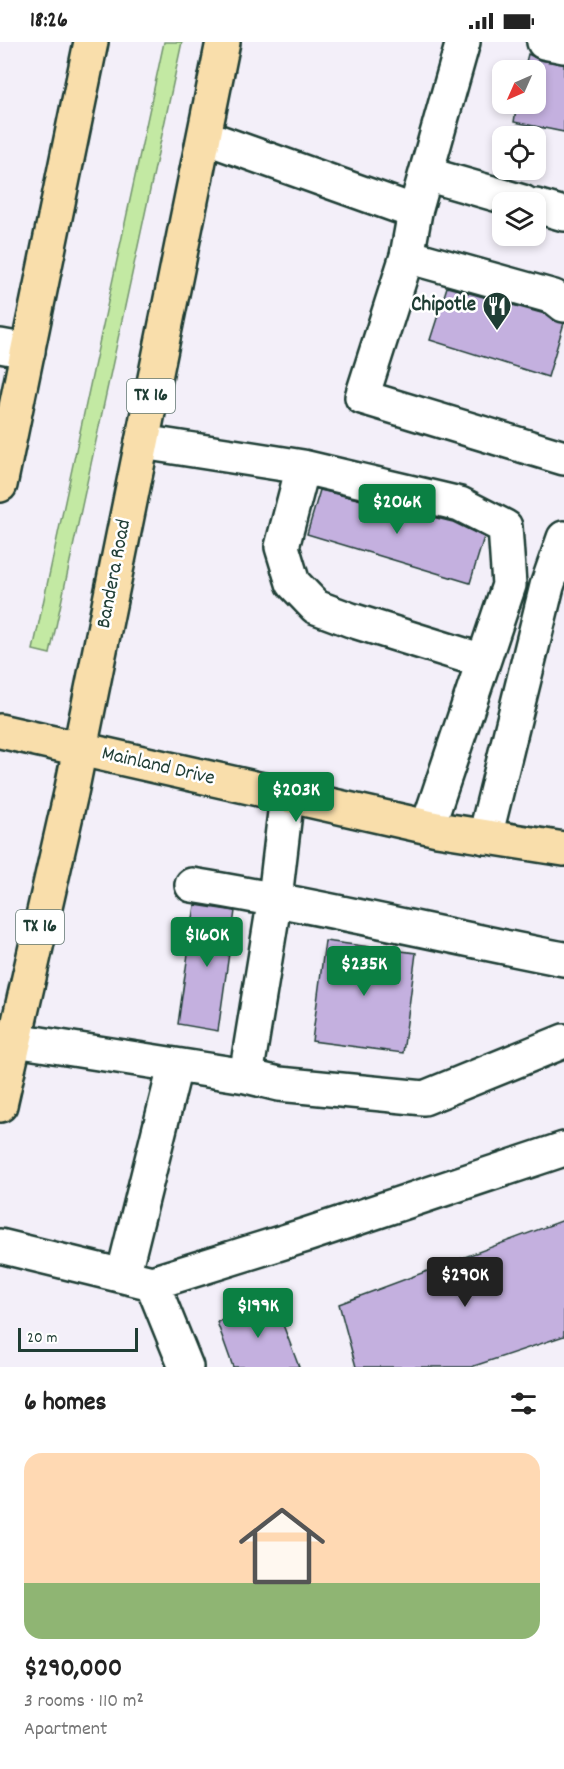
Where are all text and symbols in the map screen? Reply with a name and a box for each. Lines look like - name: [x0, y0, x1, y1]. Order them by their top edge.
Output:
- text: 18:26: [30, 6, 68, 37]
- north arrow: [492, 60, 546, 114]
- map controls: [492, 60, 546, 246]
- button: locate: [492, 126, 546, 180]
- button: layers: [492, 192, 546, 246]
- restaurant icon: Chipotle: [481, 290, 513, 332]
- place label: Chipotle: [411, 291, 476, 321]
- road number: TX 16: [127, 379, 175, 413]
- pin: $206K: [355, 484, 439, 535]
- text: $206K: [373, 489, 421, 517]
- street label: Bandera Road: [90, 517, 140, 631]
- street label: Mainland Drive: [98, 739, 218, 795]
- pin: $203K: [254, 772, 338, 823]
- text: $203K: [272, 777, 320, 805]
- road number: TX 16: [16, 910, 64, 944]
- pin: $160K: [165, 917, 249, 968]
- text: $160K: [185, 922, 229, 950]
- pin: $235K: [322, 946, 406, 997]
- text: $235K: [341, 951, 387, 979]
- pin: $290K: [423, 1257, 507, 1308]
- text: $290K: [441, 1262, 489, 1290]
- pin: $199K: [216, 1288, 300, 1339]
- text: $199K: [237, 1293, 279, 1321]
- scale bar: [18, 1325, 138, 1352]
- text: 20 m: [27, 1327, 57, 1350]
- text: 6 homes: [24, 1385, 106, 1422]
- icon: filters: [507, 1387, 540, 1420]
- icon: home: [228, 1492, 336, 1600]
- text: $290,000: [24, 1651, 122, 1688]
- text: 3 rooms · 110 m²: [24, 1688, 144, 1716]
- text: Apartment: [24, 1716, 107, 1744]

